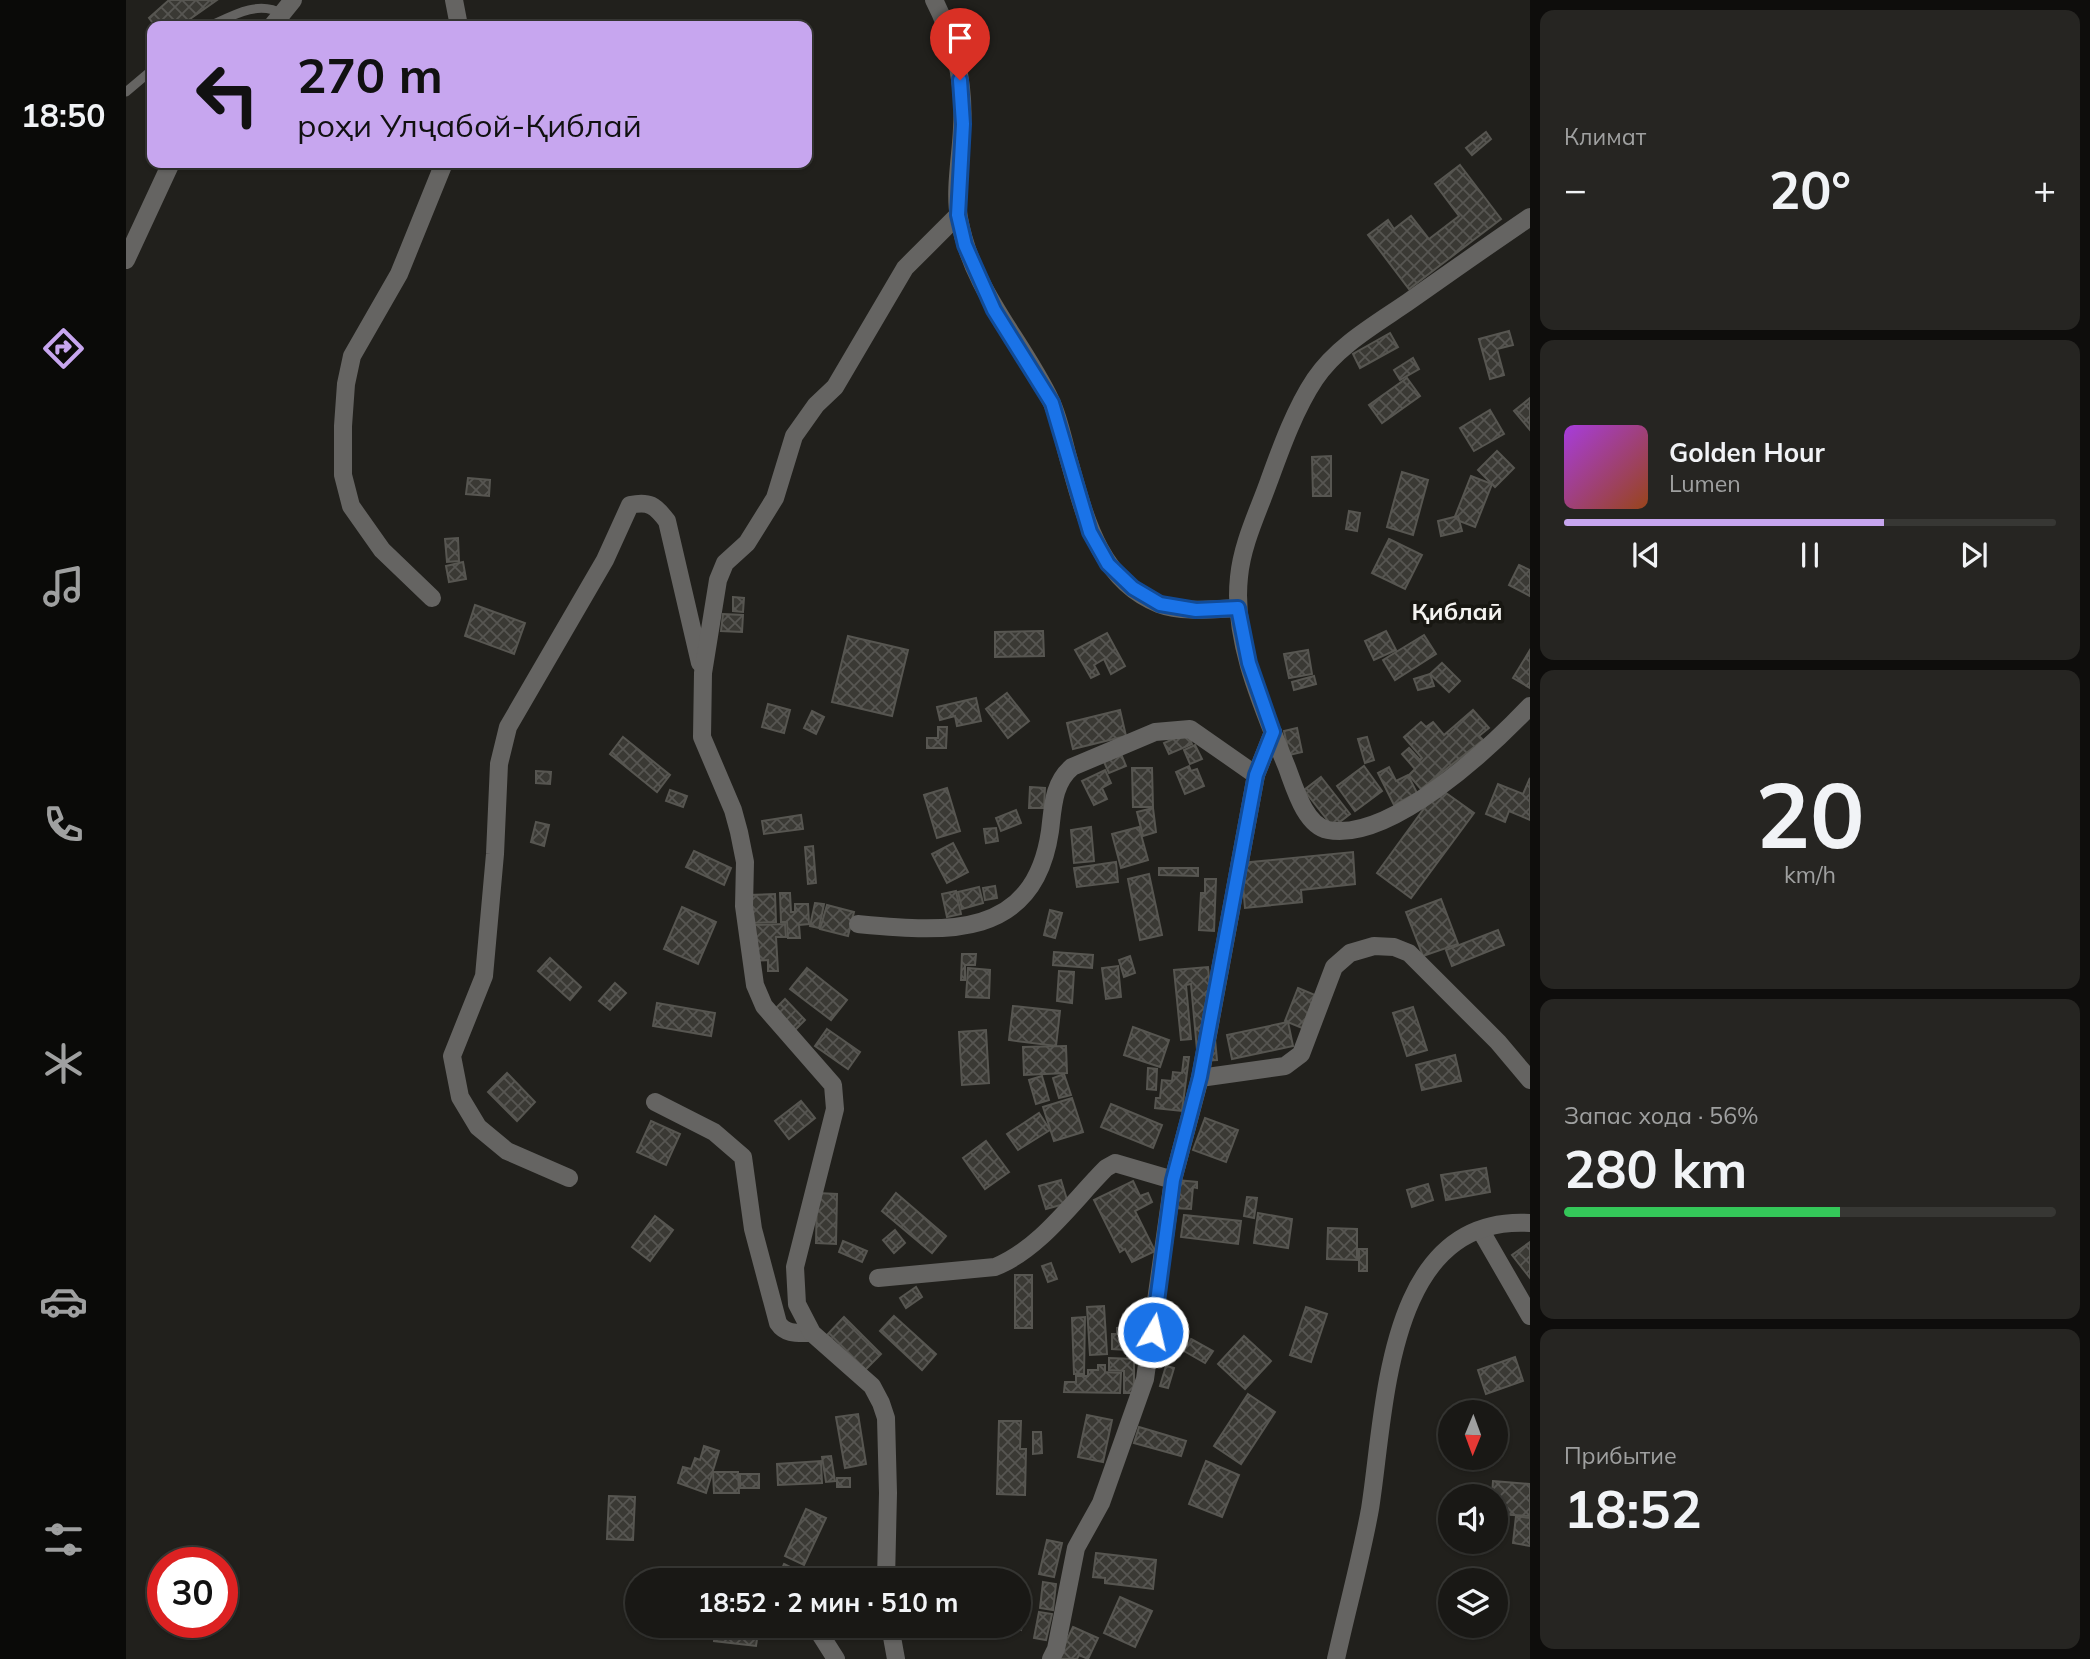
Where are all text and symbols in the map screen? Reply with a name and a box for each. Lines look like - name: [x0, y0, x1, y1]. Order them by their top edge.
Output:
- pin: [930, 8, 990, 80]
- icon: arrive: [941, 19, 979, 57]
- text: 270 m: [297, 44, 443, 105]
- icon: left: [182, 49, 273, 140]
- text: 18:50: [21, 95, 105, 135]
- text: роҳи Улҷабой-Қиблаӣ: [297, 105, 642, 145]
- text: Климат: [1564, 122, 1646, 151]
- text: 20°: [1769, 157, 1851, 222]
- text: −: [1564, 165, 1587, 213]
- text: +: [2033, 165, 2056, 213]
- icon: directions: [39, 324, 88, 373]
- text: Golden Hour: [1669, 436, 1825, 469]
- text: Lumen: [1669, 469, 1741, 498]
- icon: previous: [1627, 536, 1665, 574]
- icon: pause: [1791, 536, 1829, 574]
- icon: next: [1955, 536, 1993, 574]
- icon: music: [39, 562, 88, 611]
- district label: Қиблаӣ: [1411, 596, 1503, 626]
- text: 20: [1755, 757, 1865, 871]
- icon: phone: [39, 800, 88, 849]
- text: km/h: [1784, 860, 1836, 889]
- icon: climate: [39, 1039, 88, 1088]
- text: Запас хода · 56%: [1564, 1101, 1759, 1130]
- text: 280 km: [1564, 1136, 1747, 1201]
- icon: car: [39, 1277, 88, 1326]
- position arrow: [1116, 1295, 1190, 1369]
- north arrow: [1438, 1400, 1508, 1470]
- map controls: [1438, 1400, 1508, 1638]
- text: Прибытие: [1564, 1441, 1677, 1470]
- text: 18:52: [1564, 1476, 1702, 1541]
- button: sound: [1438, 1484, 1508, 1554]
- icon: filters: [39, 1515, 88, 1564]
- speed limit sign: 30: [147, 1547, 238, 1638]
- button: layers: [1438, 1568, 1508, 1638]
- text: 18:52 · 2 мин · 510 m: [698, 1586, 958, 1619]

